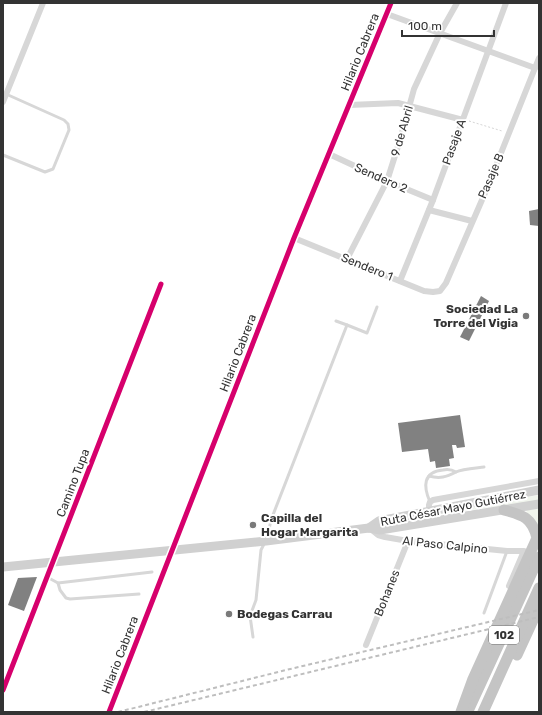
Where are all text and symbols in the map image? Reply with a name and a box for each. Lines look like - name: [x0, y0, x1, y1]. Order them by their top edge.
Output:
- street label: Hilario Cabrera: [338, 11, 382, 93]
- scale bar: [402, 12, 494, 38]
- text: 100 m: [408, 19, 442, 33]
- street label: 9 de Abril: [388, 104, 416, 158]
- street label: Pasaje A: [439, 117, 469, 167]
- street label: Pasaje B: [475, 151, 507, 201]
- street label: Sendero 2: [352, 160, 410, 196]
- street label: Sendero 1: [339, 250, 395, 284]
- place label: Sociedad La Torre del Vigia: [434, 302, 518, 330]
- marker: Sociedad La Torre del Vigia: [521, 311, 531, 321]
- street label: Hilario Cabrera: [217, 312, 259, 394]
- street label: Camino Tupa: [54, 447, 92, 519]
- street label: Ruta César Mayo Gutiérrez: [379, 487, 527, 529]
- place label: Capilla del Hogar Margarita: [261, 511, 358, 539]
- marker: Capilla del Hogar Margarita: [248, 520, 258, 530]
- street label: Al Paso Calpino: [402, 534, 489, 556]
- street label: Bohanes: [371, 568, 403, 618]
- place label: Bodegas Carrau: [237, 607, 332, 621]
- marker: Bodegas Carrau: [224, 609, 234, 619]
- street label: Hilario Cabrera: [99, 614, 141, 696]
- road number: 102: [489, 626, 519, 644]

